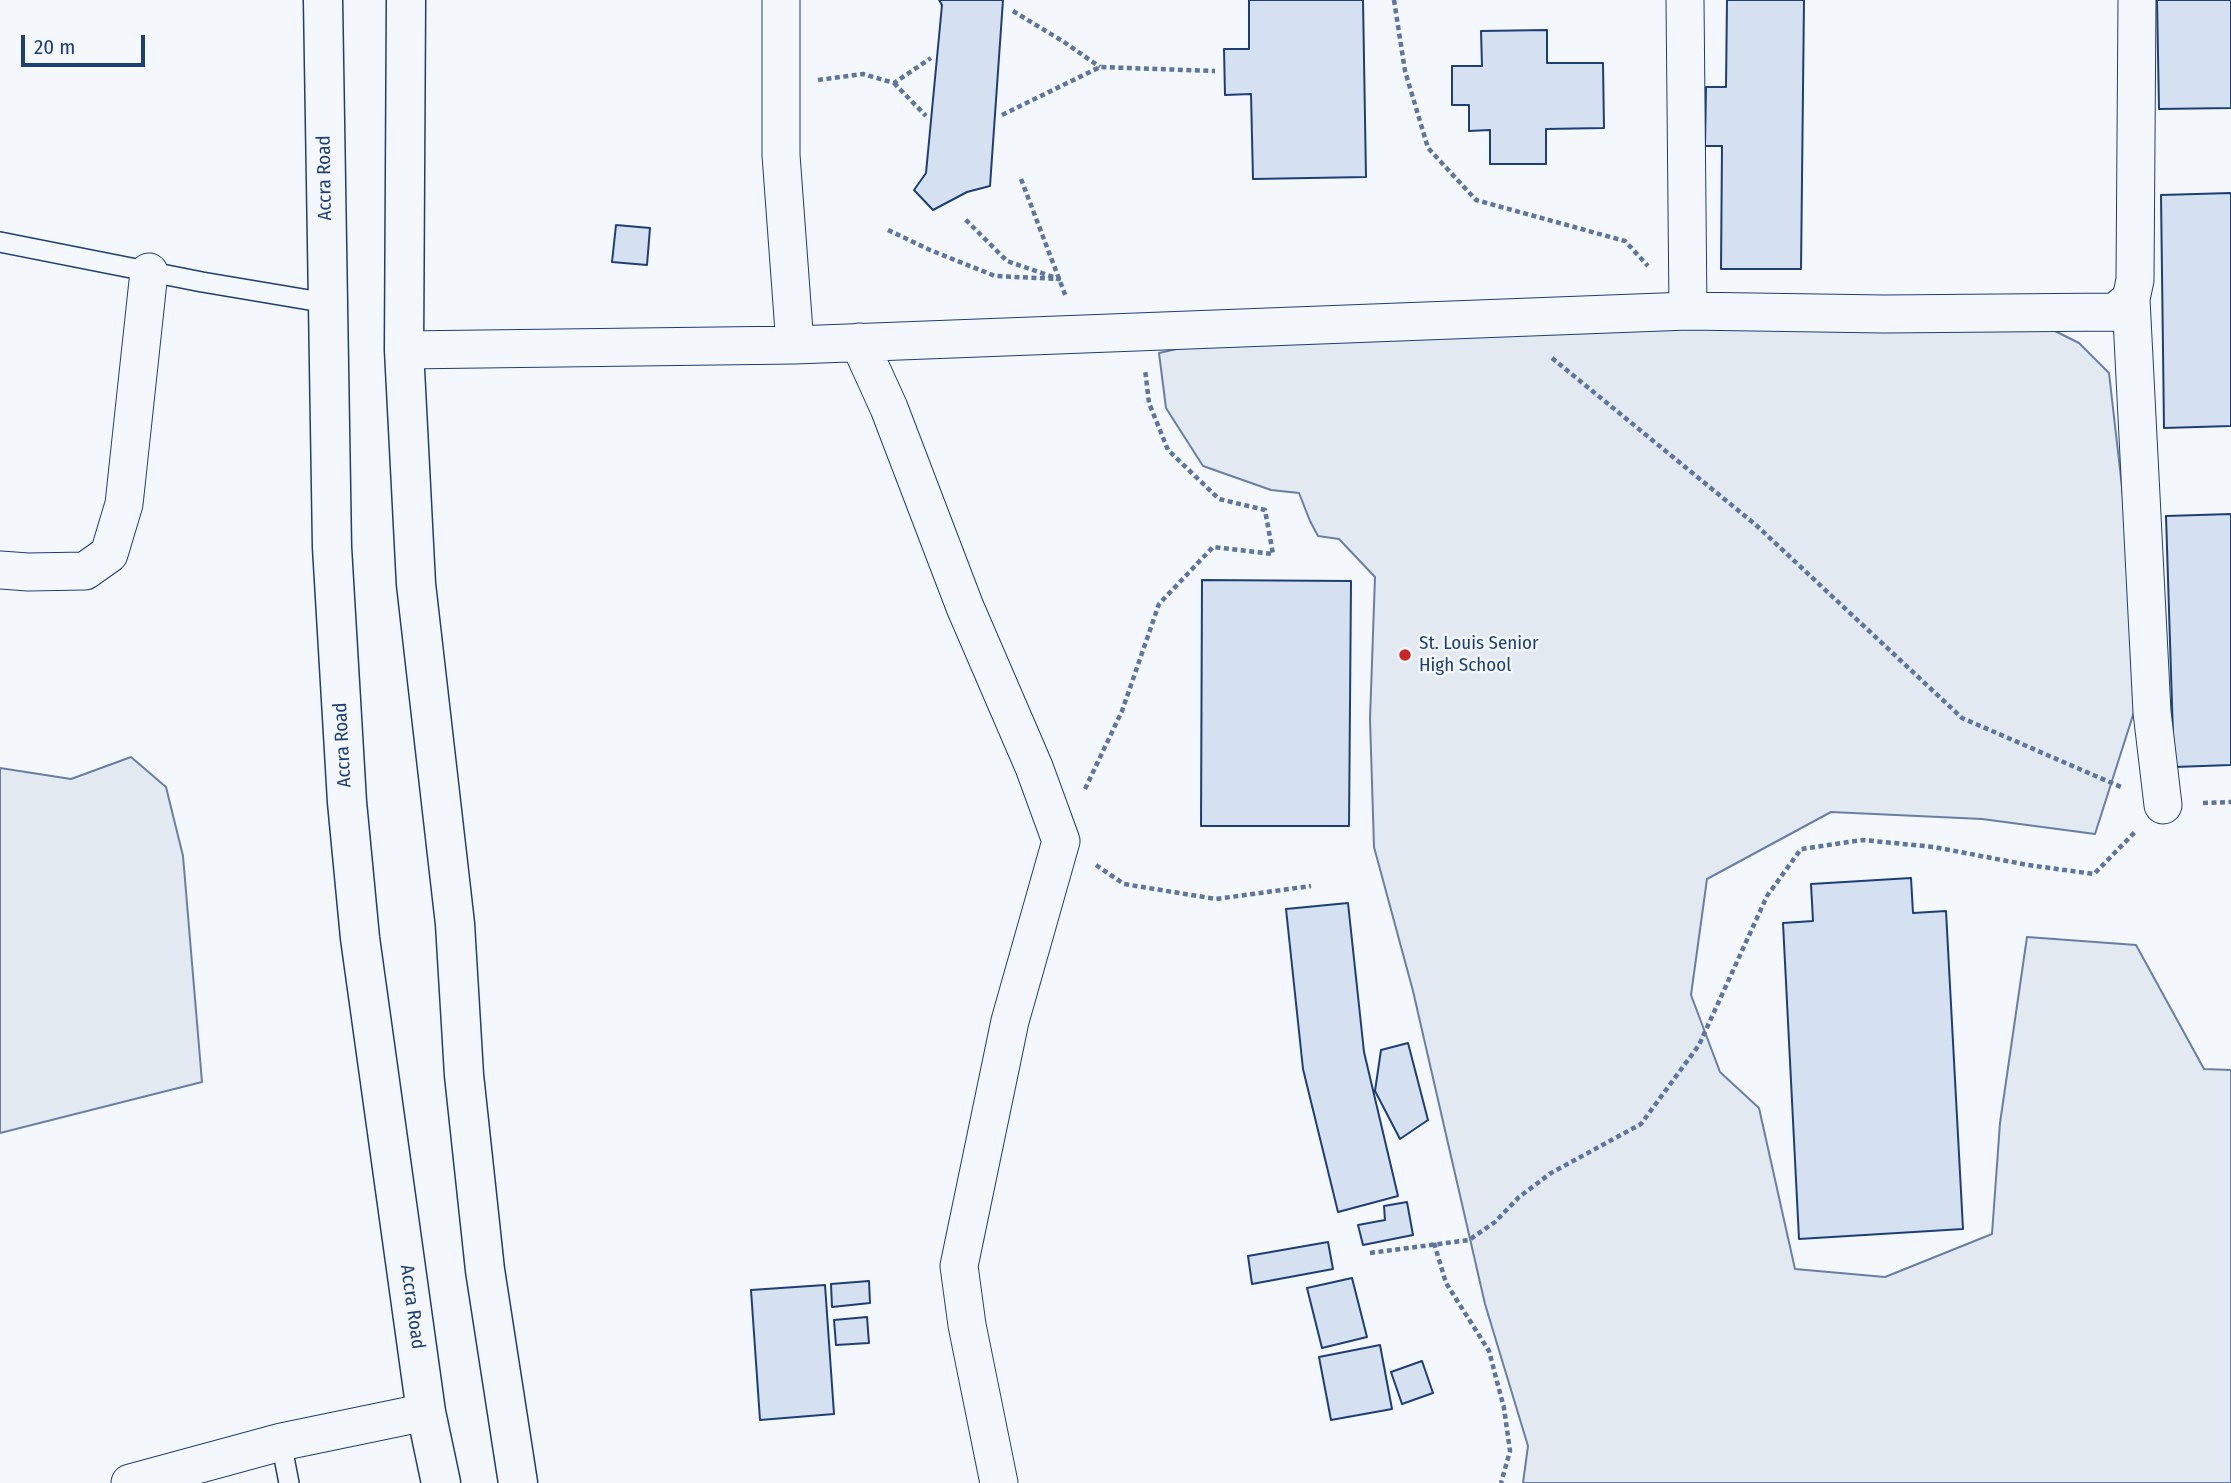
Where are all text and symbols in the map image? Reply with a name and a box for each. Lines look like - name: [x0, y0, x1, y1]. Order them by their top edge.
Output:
- scale bar: [24, 21, 149, 65]
- text: 20 m: [34, 34, 75, 60]
- street label: Accra Road: [313, 135, 337, 221]
- place label: St. Louis Senior High School: [1419, 633, 1539, 677]
- marker: St. Louis Senior High School: [1397, 647, 1413, 663]
- street label: Accra Road: [329, 702, 357, 788]
- street label: Accra Road: [395, 1263, 429, 1351]

